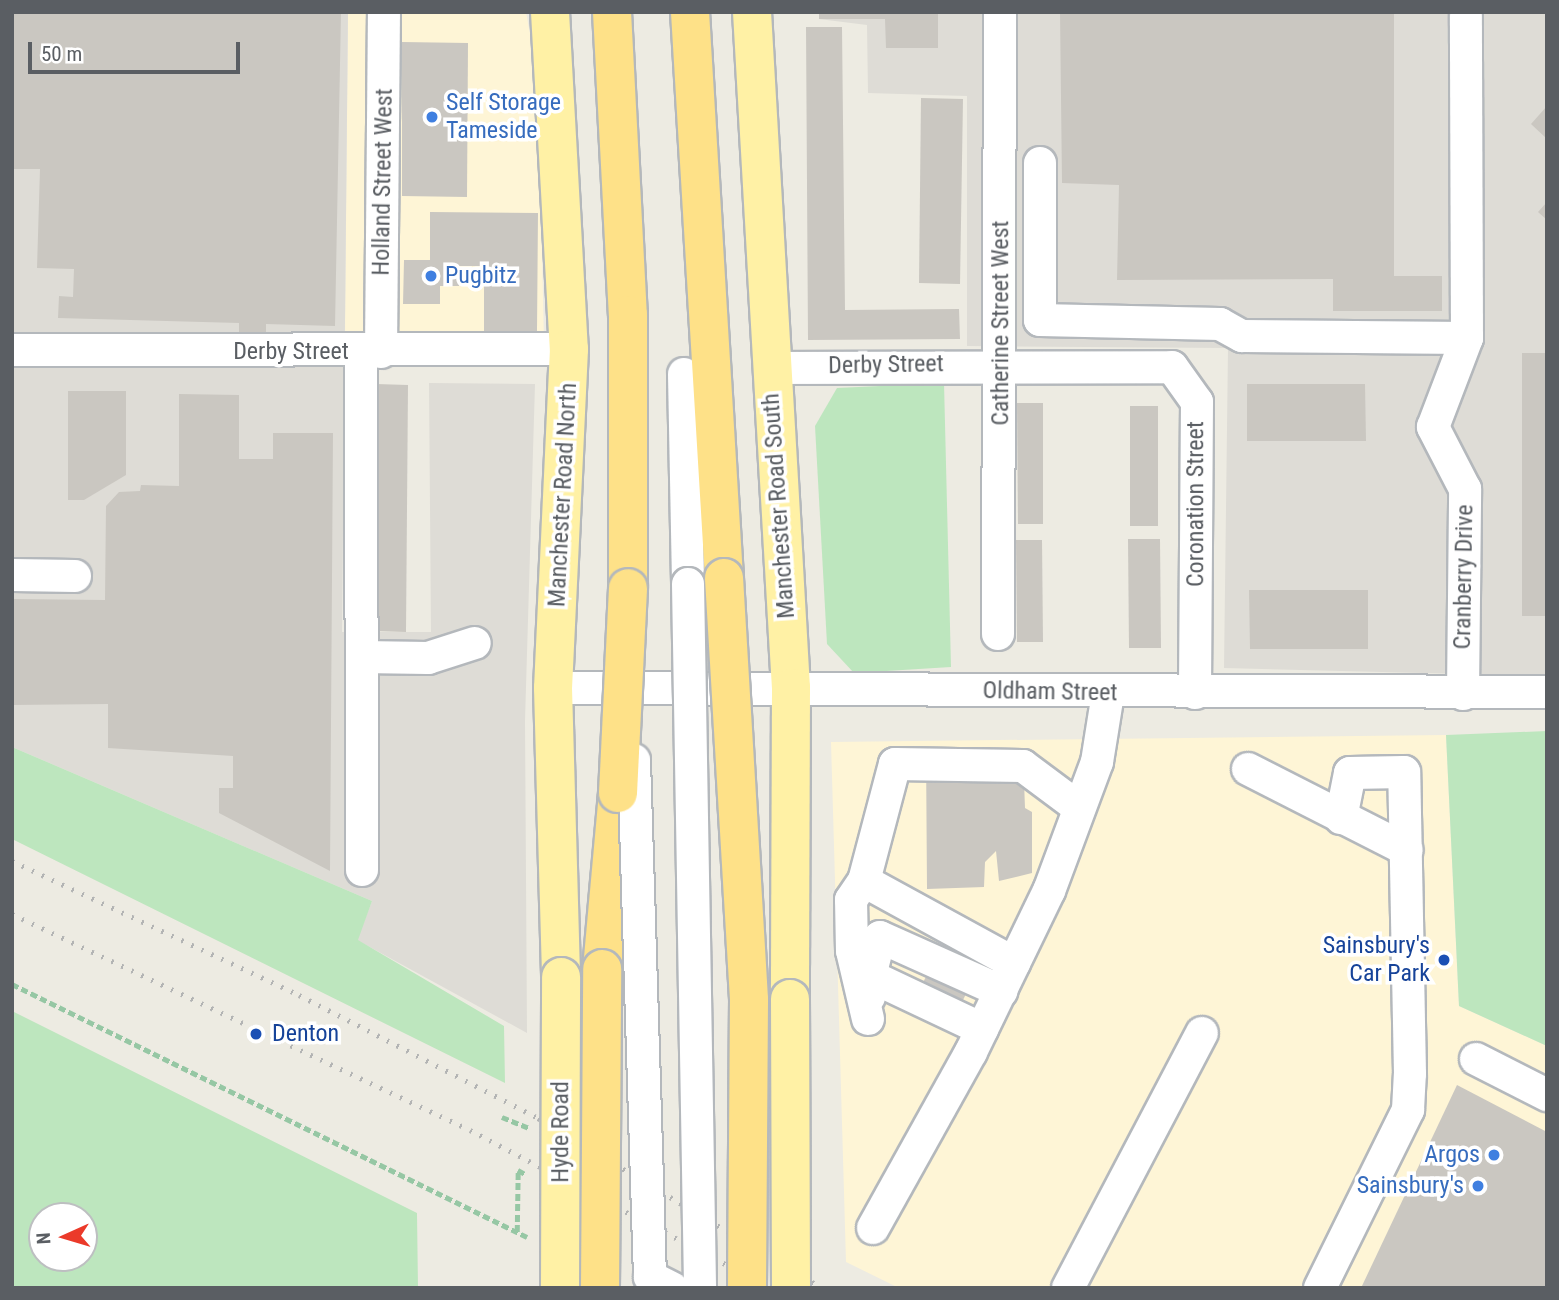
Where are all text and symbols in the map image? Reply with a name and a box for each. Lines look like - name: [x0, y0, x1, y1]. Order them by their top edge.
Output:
- scale bar: [32, 28, 243, 72]
- text: 50 m: [41, 42, 82, 66]
- street label: Holland Street West: [367, 88, 399, 276]
- place label: Self Storage Tameside: [446, 89, 561, 145]
- marker: Self Storage Tameside: [424, 109, 440, 125]
- street label: Catherine Street West: [987, 220, 1015, 426]
- place label: Pugbitz: [445, 262, 517, 290]
- marker: Pugbitz: [423, 268, 439, 284]
- street label: Derby Street: [233, 338, 349, 366]
- street label: Derby Street: [828, 350, 944, 380]
- street label: Manchester Road North: [543, 382, 583, 608]
- street label: Manchester Road South: [757, 392, 801, 620]
- street label: Coronation Street: [1182, 421, 1210, 587]
- street label: Cranberry Drive: [1448, 504, 1480, 650]
- street label: Oldham Street: [982, 676, 1118, 708]
- place label: Sainsbury's Car Park: [1323, 932, 1430, 988]
- marker: Sainsbury's Car Park: [1436, 952, 1452, 968]
- place label: Denton: [272, 1020, 339, 1048]
- marker: Denton: [246, 1024, 266, 1044]
- street label: Hyde Road: [547, 1081, 575, 1183]
- place label: Argos: [1424, 1141, 1480, 1169]
- marker: Argos: [1486, 1147, 1502, 1163]
- place label: Sainsbury's: [1357, 1172, 1464, 1200]
- marker: Sainsbury's: [1470, 1178, 1486, 1194]
- north arrow: [28, 1202, 98, 1272]
- text: N: [32, 1232, 55, 1245]

